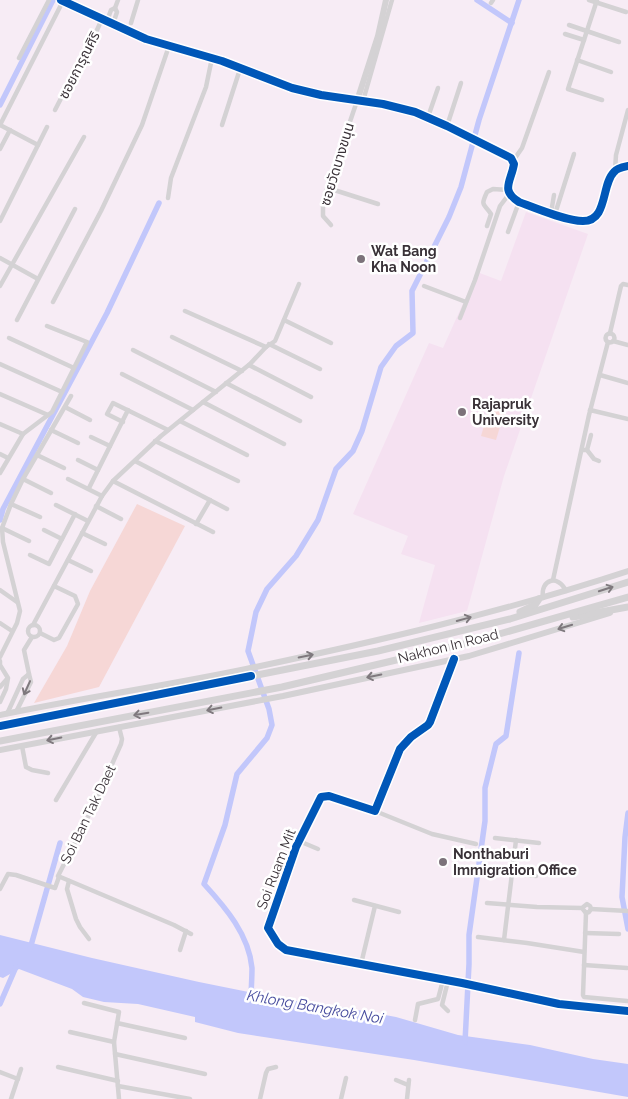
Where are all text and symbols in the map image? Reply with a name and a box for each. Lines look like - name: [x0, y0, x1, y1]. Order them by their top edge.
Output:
- street label: ซอยการุณศิริ: [55, 29, 104, 102]
- street label: ซอยวัดบางขนุน: [317, 120, 358, 208]
- place label: Wat Bang Kha Noon: [371, 243, 437, 275]
- marker: Wat Bang Kha Noon: [355, 253, 367, 265]
- place label: Rajapruk University: [472, 396, 539, 428]
- marker: Rajapruk University: [456, 406, 468, 418]
- one-way arrow: [598, 584, 614, 593]
- one-way arrow: [456, 614, 472, 623]
- one-way arrow: [557, 622, 573, 632]
- street label: Nakhon In Road: [396, 626, 500, 666]
- one-way arrow: [298, 651, 314, 660]
- one-way arrow: [366, 672, 382, 681]
- one-way arrow: [22, 680, 32, 695]
- one-way arrow: [206, 705, 222, 715]
- one-way arrow: [133, 709, 149, 719]
- one-way arrow: [46, 735, 62, 745]
- street label: Soi Ban Tak Daet: [57, 762, 119, 866]
- street label: Soi Ruam Mit: [253, 826, 299, 911]
- place label: Nonthaburi Immigration Office: [453, 846, 577, 878]
- marker: Nonthaburi Immigration Office: [437, 856, 449, 868]
- water label: Khlong Bangkok Noi: [245, 986, 385, 1028]

